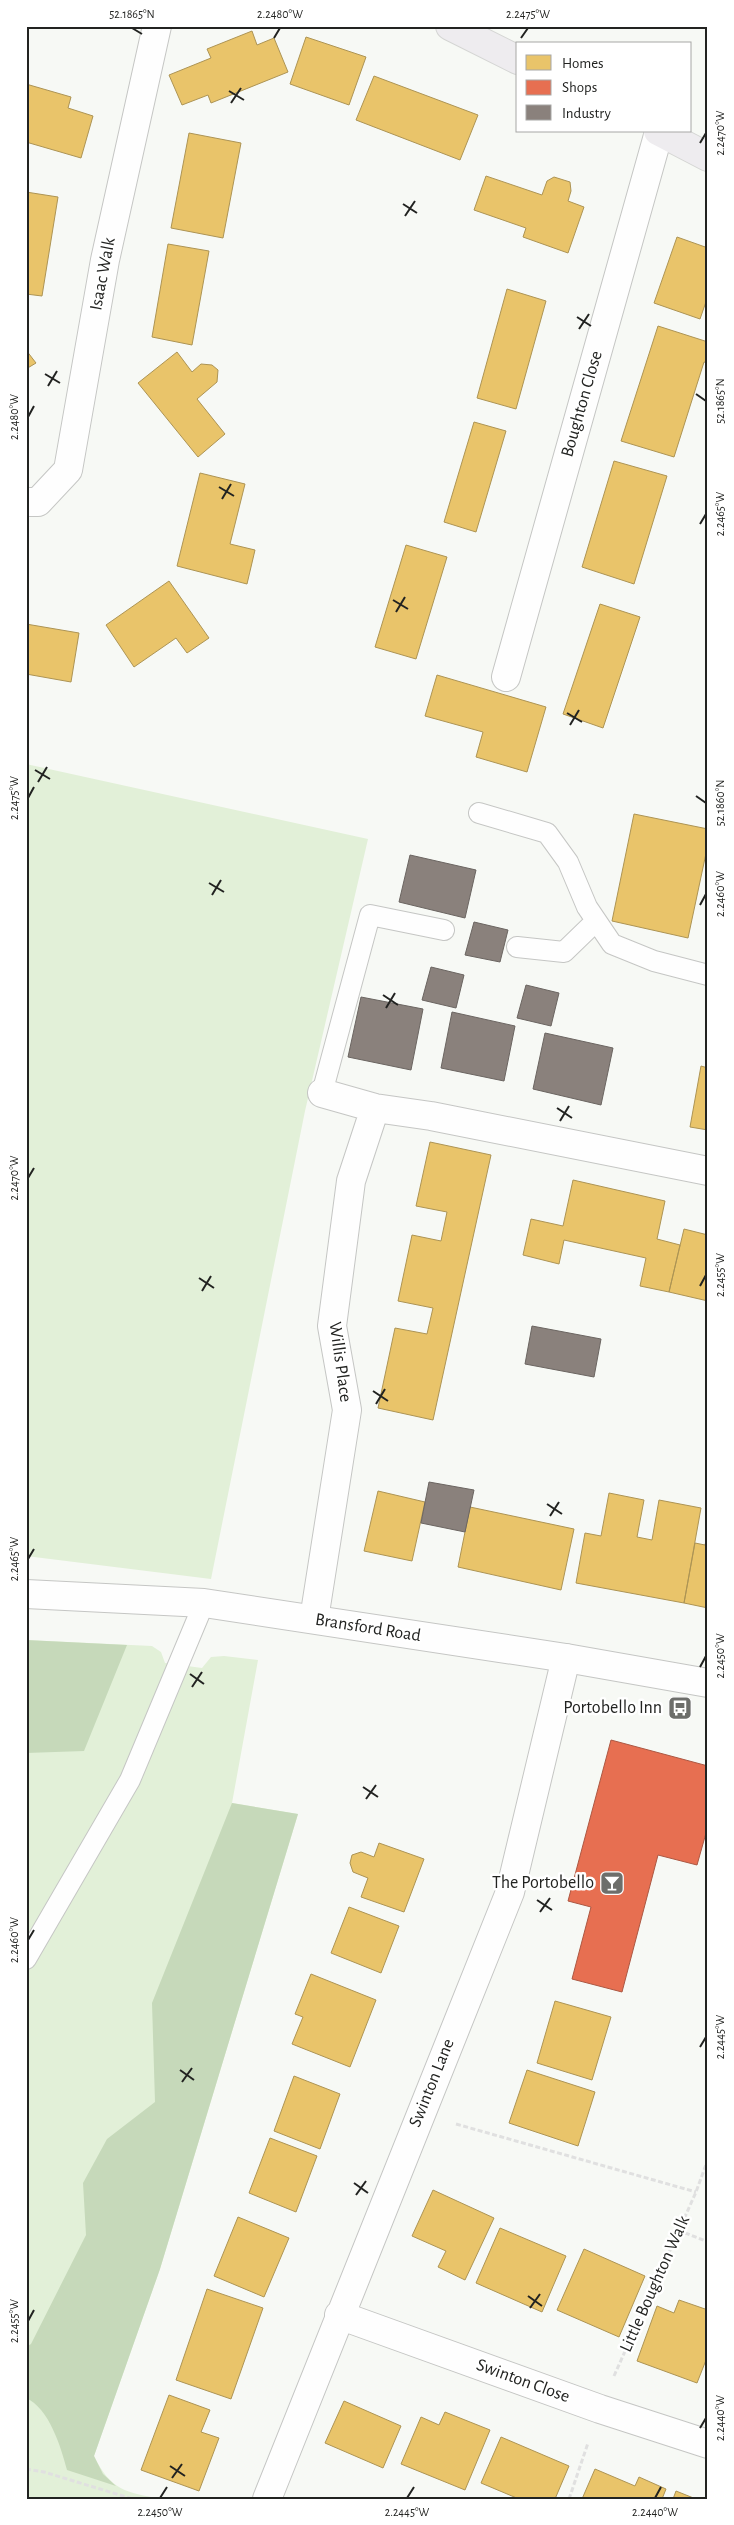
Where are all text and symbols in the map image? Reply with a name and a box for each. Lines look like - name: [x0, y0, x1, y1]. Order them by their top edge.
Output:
- text: 52.1865°N: [109, 8, 155, 20]
- text: 2.2480°W: [257, 8, 303, 20]
- text: 2.2475°W: [506, 8, 550, 20]
- legend: [516, 42, 692, 132]
- text: Homes: [562, 56, 604, 71]
- text: Shops: [562, 80, 597, 95]
- text: Industry: [562, 106, 611, 121]
- text: 2.2470°W: [714, 110, 726, 156]
- street label: Isaac Walk: [87, 235, 119, 312]
- street label: Boughton Close: [558, 349, 606, 459]
- text: 52.1865°N: [714, 378, 726, 424]
- text: 2.2480°W: [8, 394, 20, 440]
- text: 2.2465°W: [714, 491, 726, 536]
- text: 2.2475°W: [8, 776, 20, 820]
- text: 52.1860°N: [714, 780, 726, 826]
- text: 2.2460°W: [714, 871, 726, 917]
- text: 2.2470°W: [8, 1155, 20, 1201]
- text: 2.2455°W: [714, 1253, 726, 1297]
- street label: Willis Place: [325, 1321, 355, 1403]
- text: 2.2465°W: [8, 1536, 20, 1581]
- street label: Bransford Road: [314, 1611, 422, 1645]
- text: 2.2450°W: [714, 1633, 726, 1679]
- bus stop icon: Portobello Inn: [667, 1695, 693, 1721]
- place label: Portobello Inn: [563, 1699, 662, 1717]
- bar icon: The Portobello: [599, 1870, 625, 1896]
- place label: The Portobello: [492, 1874, 594, 1892]
- text: 2.2460°W: [8, 1917, 20, 1963]
- text: 2.2445°W: [714, 2014, 726, 2059]
- street label: Swinton Lane: [406, 2036, 458, 2130]
- street label: Little Boughton Walk: [617, 2212, 693, 2355]
- text: 2.2455°W: [8, 2299, 20, 2343]
- street label: Swinton Close: [474, 2356, 572, 2406]
- text: 2.2440°W: [714, 2395, 726, 2441]
- text: 2.2450°W: [137, 2506, 183, 2518]
- text: 2.2445°W: [385, 2506, 430, 2518]
- text: 2.2440°W: [632, 2506, 678, 2518]

